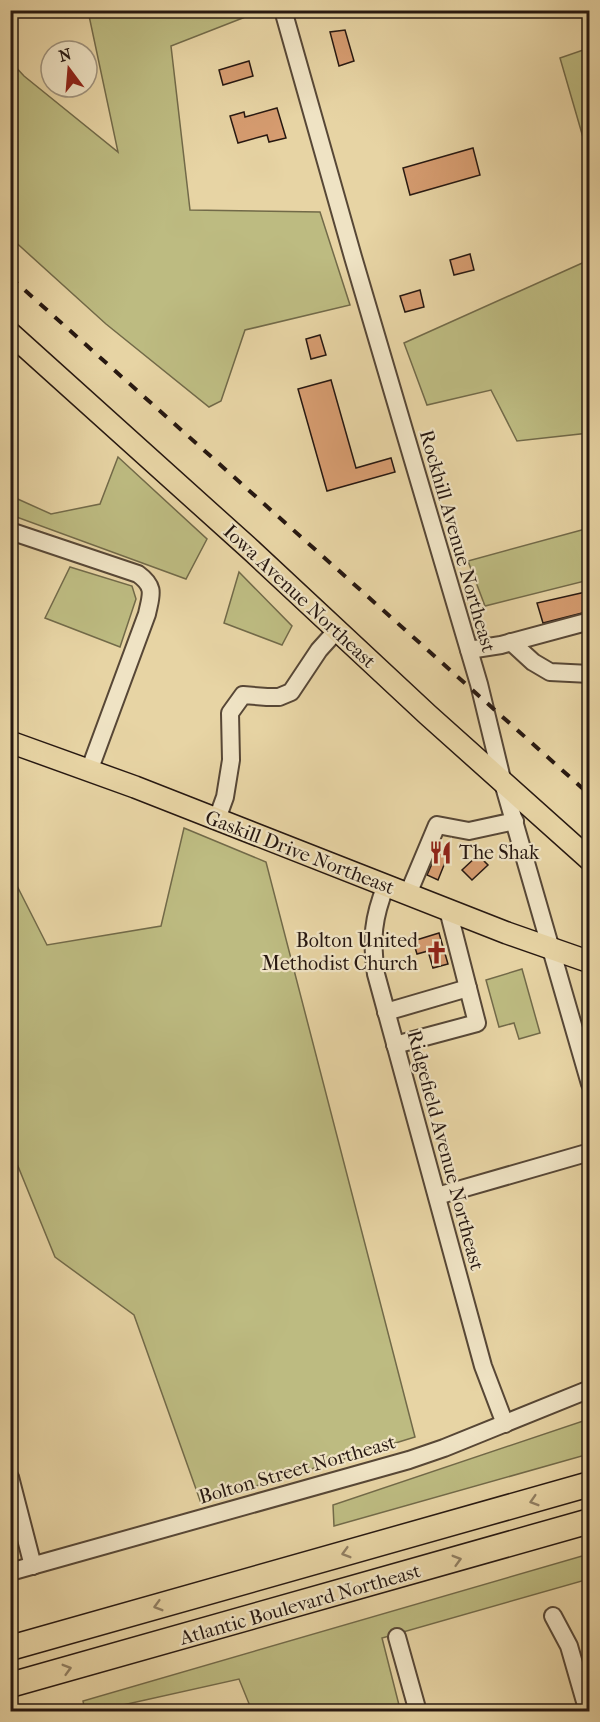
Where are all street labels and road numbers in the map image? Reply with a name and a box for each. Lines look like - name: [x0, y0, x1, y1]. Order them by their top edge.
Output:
- street label: Rockhill Avenue Northeast: [415, 427, 500, 655]
- street label: Iowa Avenue Northeast: [219, 520, 381, 673]
- street label: Gaskill Drive Northeast: [202, 806, 398, 899]
- street label: Ridgefield Avenue Northeast: [402, 1028, 489, 1273]
- street label: Bolton Street Northeast: [196, 1430, 398, 1509]
- street label: Atlantic Boulevard Northeast: [176, 1559, 423, 1650]

